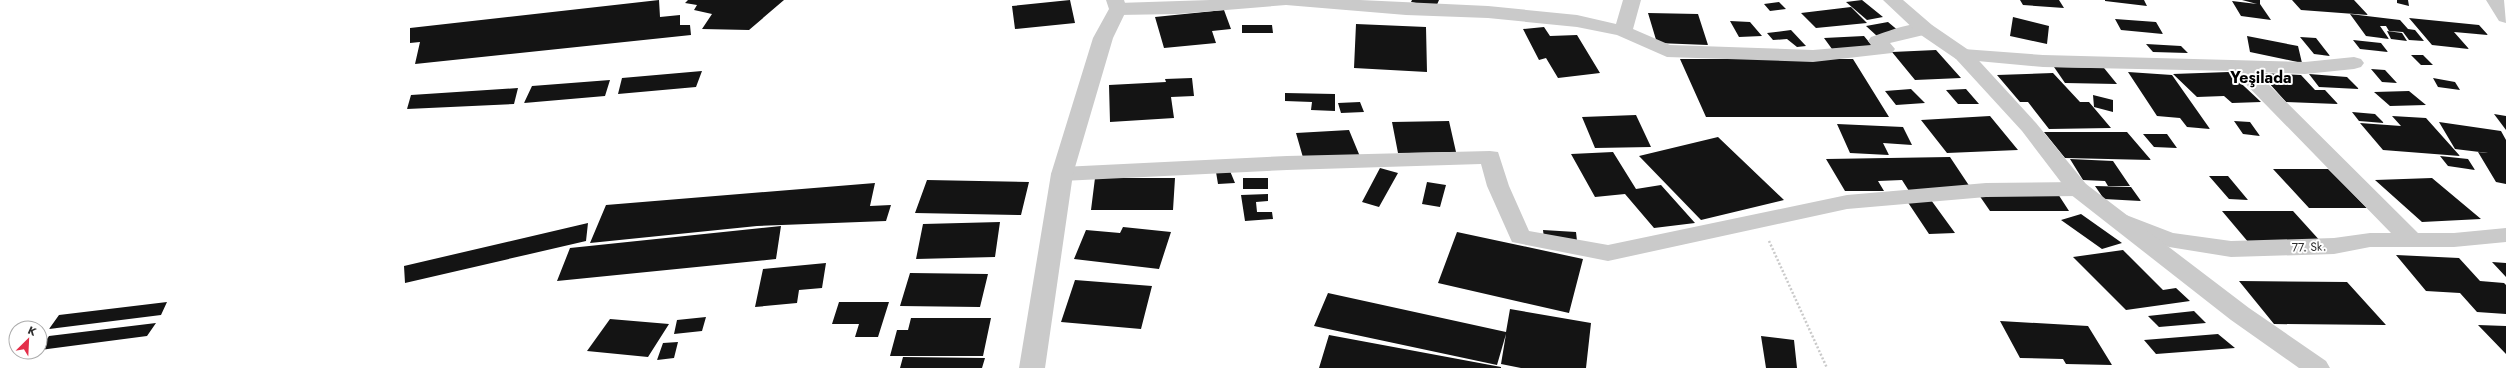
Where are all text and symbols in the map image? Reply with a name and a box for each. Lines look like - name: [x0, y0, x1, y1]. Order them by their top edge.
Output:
- district label: Yeşilada: [2229, 66, 2292, 89]
- street label: 77. Sk.: [2291, 237, 2327, 257]
- north arrow: [8, 320, 48, 360]
- text: K: [25, 322, 39, 340]

